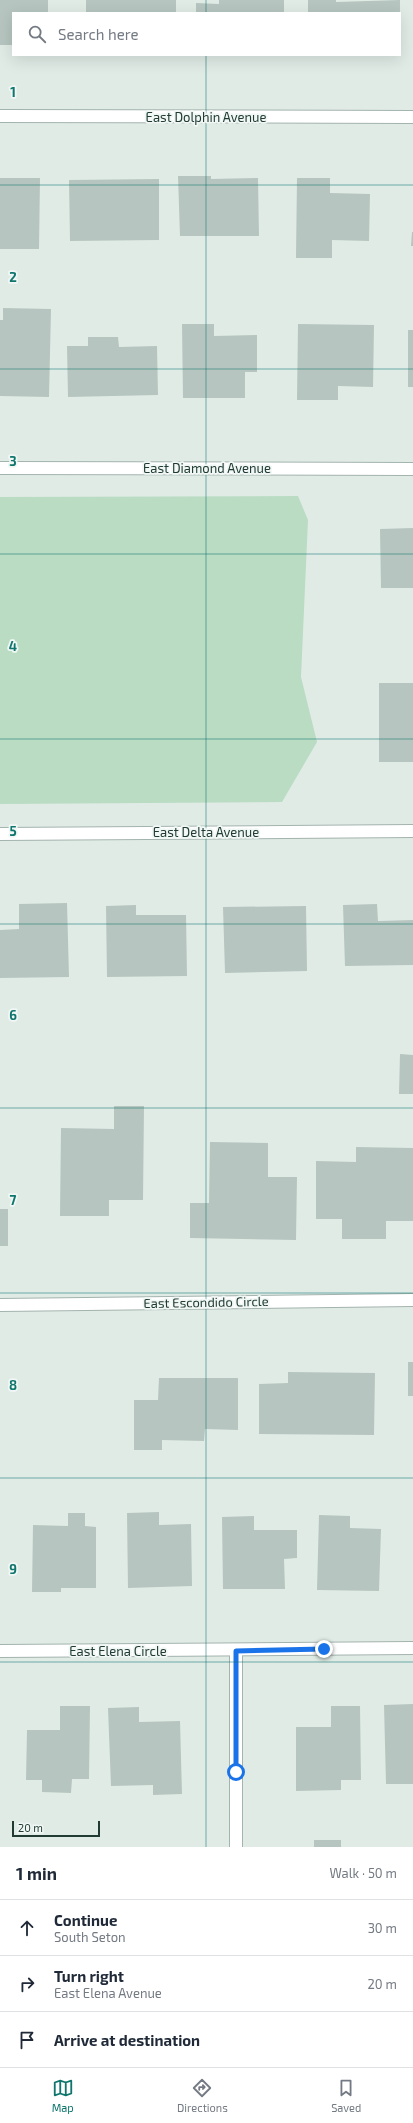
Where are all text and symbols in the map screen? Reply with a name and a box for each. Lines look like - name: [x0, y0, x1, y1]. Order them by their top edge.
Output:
- search box: [12, 12, 401, 56]
- icon: search: [26, 23, 48, 45]
- text: Search here: [58, 25, 139, 43]
- text: 1: [10, 84, 16, 100]
- street label: East Dolphin Avenue: [146, 109, 266, 125]
- text: 2: [9, 269, 17, 285]
- text: 3: [9, 453, 17, 469]
- street label: East Diamond Avenue: [143, 460, 271, 476]
- text: 4: [9, 638, 17, 654]
- text: 5: [9, 823, 17, 839]
- street label: East Delta Avenue: [153, 824, 259, 840]
- text: 6: [9, 1007, 17, 1023]
- text: 7: [10, 1192, 17, 1208]
- street label: East Escondido Circle: [143, 1293, 269, 1311]
- text: 8: [9, 1377, 17, 1393]
- text: 9: [9, 1561, 17, 1577]
- route end: [315, 1640, 333, 1658]
- street label: East Elena Circle: [69, 1643, 167, 1659]
- route start: [227, 1763, 245, 1781]
- scale bar: [12, 1819, 100, 1838]
- text: 20 m: [18, 1821, 43, 1834]
- text: 1 min: [16, 1863, 57, 1883]
- text: Walk · 50 m: [329, 1865, 397, 1881]
- text: Continue: [54, 1911, 117, 1929]
- icon: ahead: [16, 1917, 38, 1939]
- text: 30 m: [368, 1920, 397, 1936]
- text: South Seton: [54, 1929, 126, 1945]
- text: Turn right: [54, 1967, 124, 1985]
- icon: right: [16, 1973, 38, 1995]
- text: 20 m: [368, 1976, 397, 1992]
- text: East Elena Avenue: [54, 1985, 162, 2001]
- icon: arrive: [16, 2029, 38, 2051]
- text: Arrive at destination: [54, 2031, 200, 2049]
- tab: Map: [52, 2077, 74, 2114]
- tab: Directions: [177, 2077, 228, 2114]
- tab: Saved: [331, 2077, 361, 2114]

